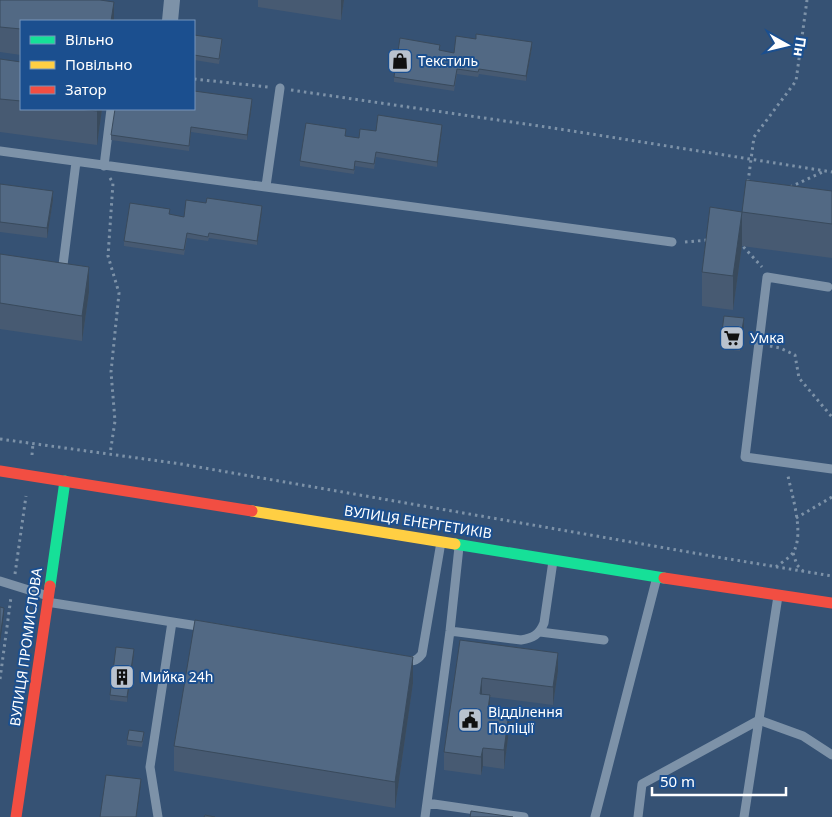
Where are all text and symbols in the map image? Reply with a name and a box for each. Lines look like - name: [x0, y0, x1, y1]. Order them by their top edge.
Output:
- legend: [20, 20, 195, 110]
- north arrow: [762, 20, 812, 70]
- text: Вільно: [65, 29, 114, 49]
- text: Пн: [790, 36, 811, 58]
- shop icon: Текстиль: [387, 48, 413, 74]
- place label: Текстиль: [418, 51, 478, 70]
- text: Повільно: [65, 54, 132, 74]
- text: Затор: [65, 79, 107, 99]
- supermarket icon: Умка: [719, 325, 745, 351]
- place label: Умка: [750, 328, 784, 347]
- street label: ВУЛИЦЯ ЕНЕРГЕТИКІВ: [343, 500, 493, 543]
- street label: ВУЛИЦЯ ПРОМИСЛОВА: [5, 566, 46, 727]
- building icon: Мийка 24һ: [109, 664, 135, 690]
- place label: Мийка 24һ: [140, 667, 213, 686]
- place label: Відділення Поліції: [488, 702, 563, 737]
- public building icon: Відділення Поліції: [457, 707, 483, 733]
- scale bar: [652, 764, 786, 796]
- text: 50 m: [660, 771, 695, 791]

